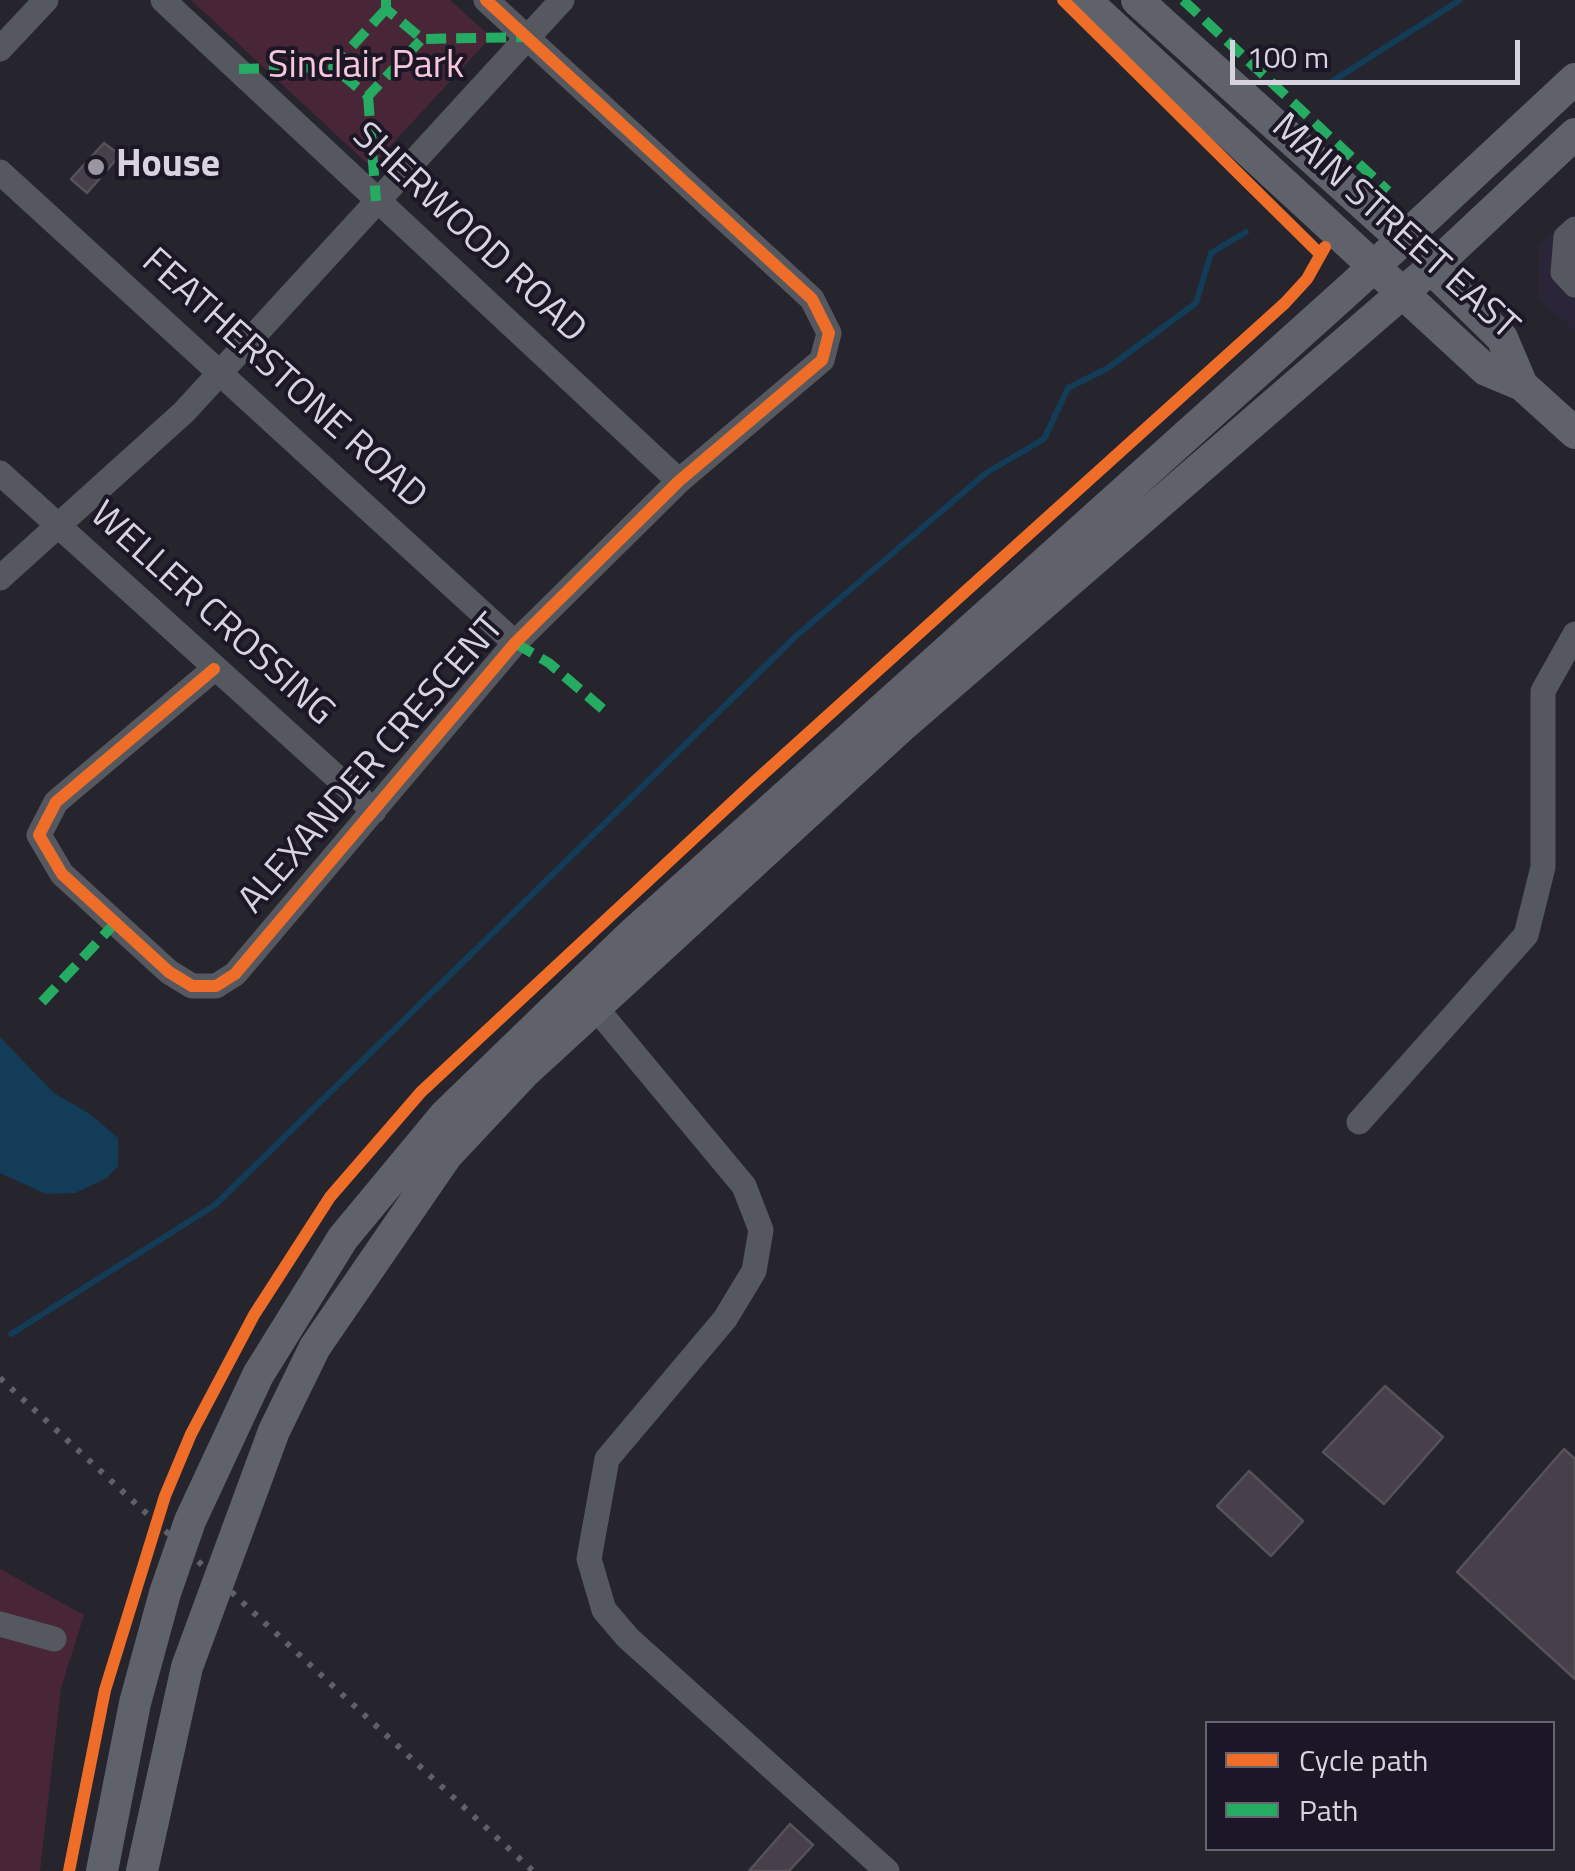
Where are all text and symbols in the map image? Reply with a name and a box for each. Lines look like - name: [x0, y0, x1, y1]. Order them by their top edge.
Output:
- scale bar: [1235, 20, 1525, 82]
- text: 100 m: [1247, 34, 1329, 80]
- park label: Sinclair Park: [268, 45, 464, 91]
- street label: MAIN STREET EAST: [1261, 105, 1527, 351]
- street label: SHERWOOD ROAD: [342, 114, 594, 354]
- place label: House: [116, 144, 220, 190]
- marker: House: [85, 156, 107, 178]
- street label: FEATHERSTONE ROAD: [131, 240, 435, 520]
- street label: WELLER CROSSING: [80, 493, 342, 737]
- street label: ALEXANDER CRESCENT: [231, 606, 515, 924]
- legend: [1205, 1721, 1555, 1851]
- text: Cycle path: [1299, 1737, 1428, 1783]
- text: Path: [1299, 1787, 1358, 1833]

